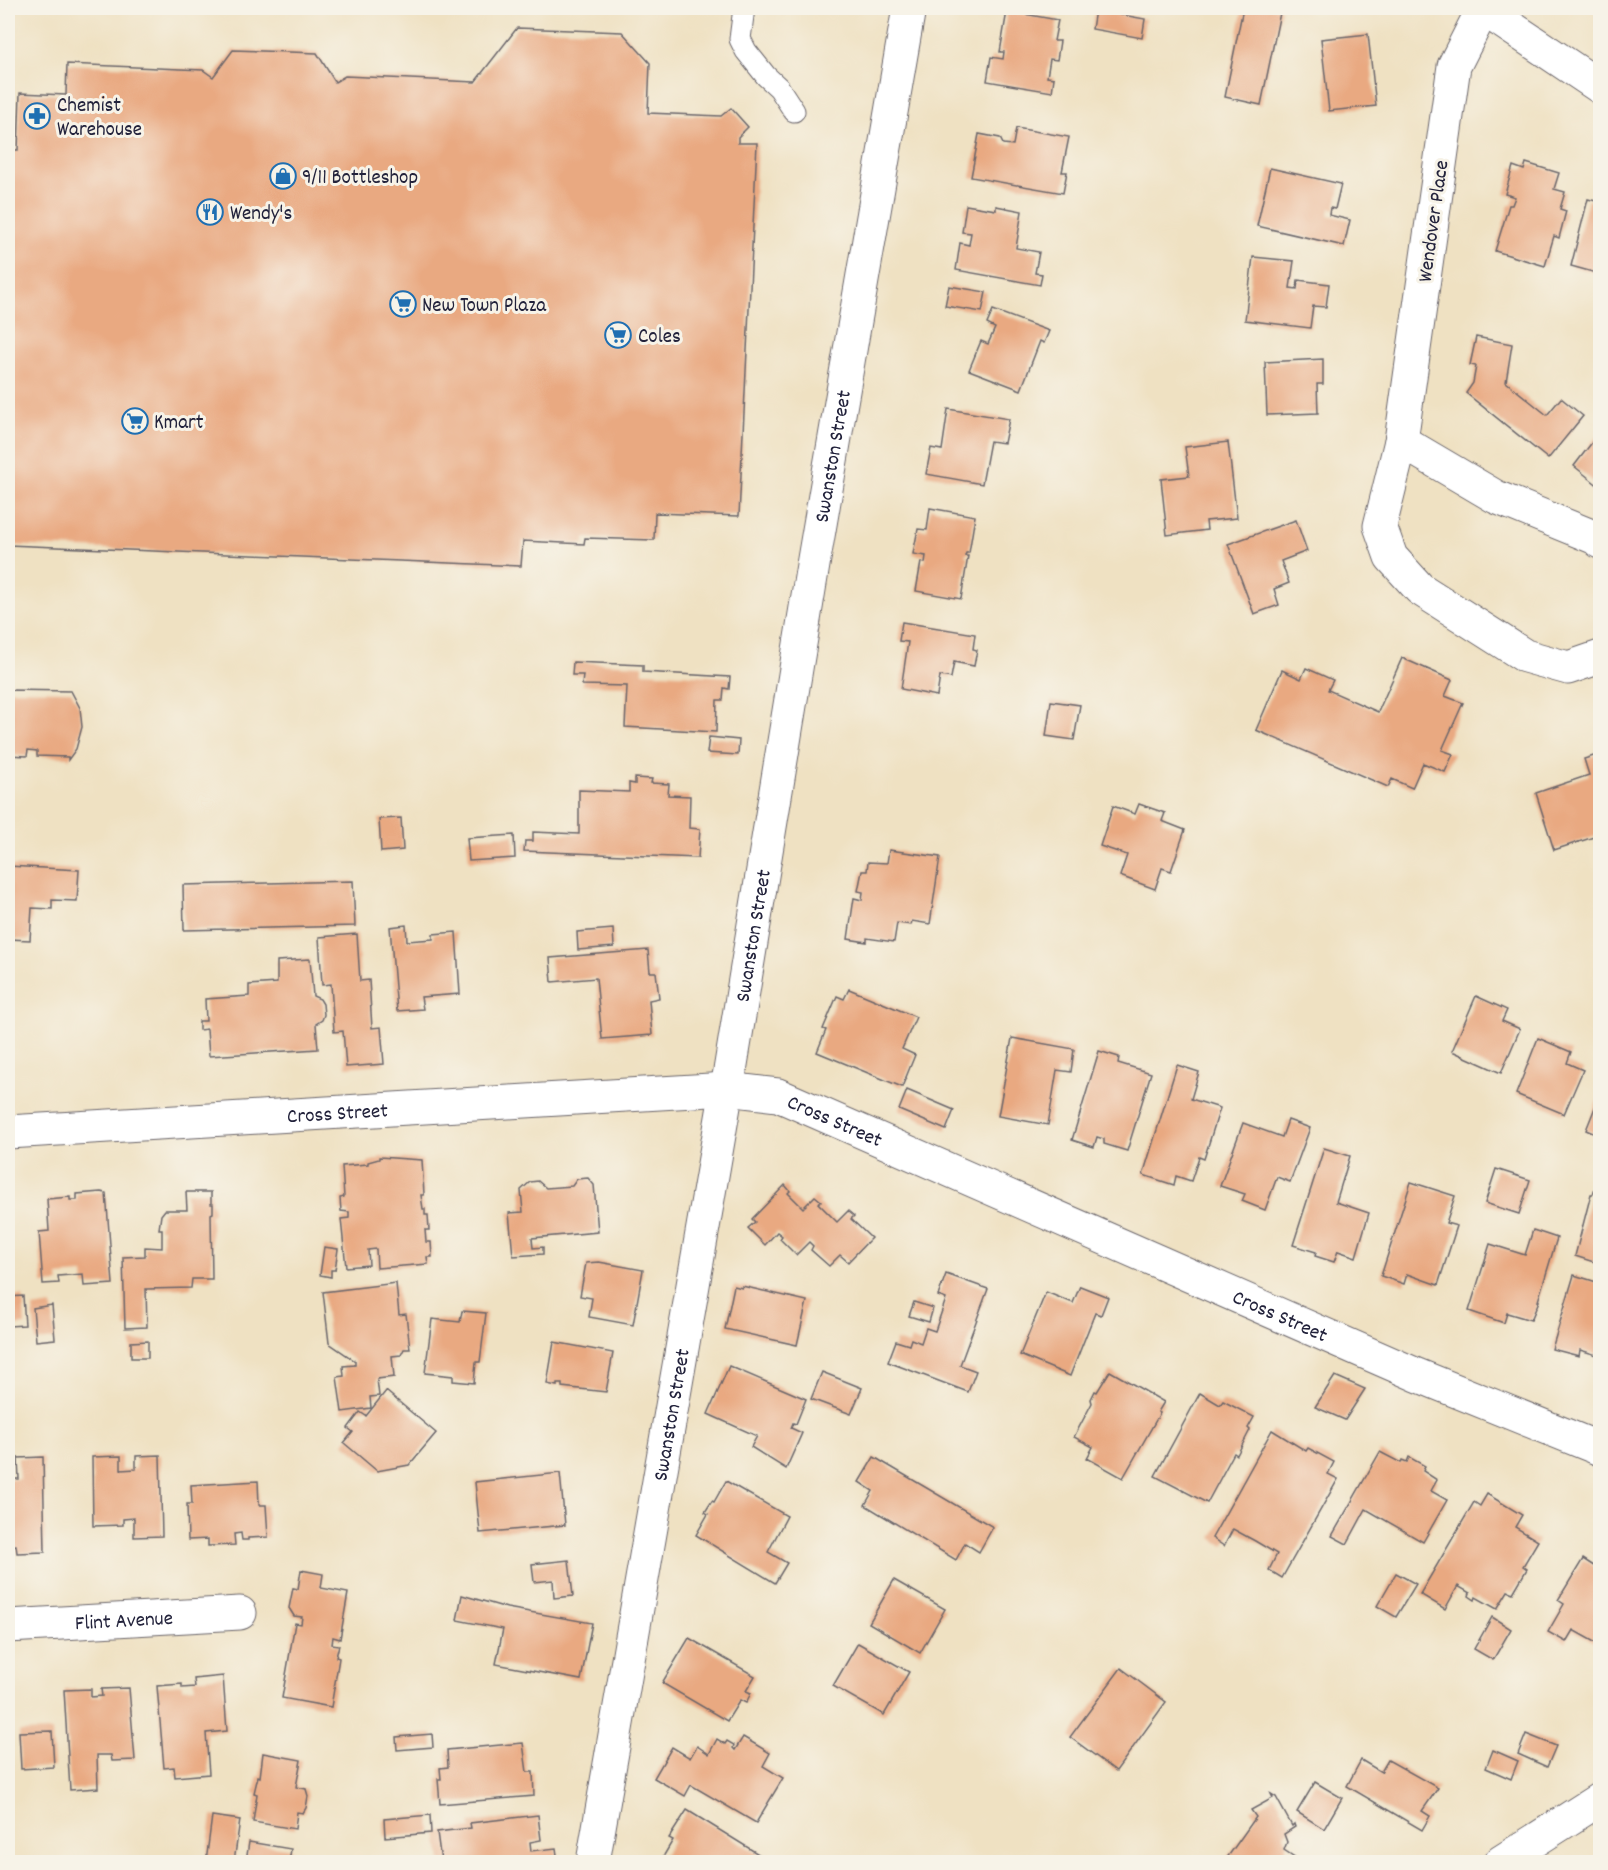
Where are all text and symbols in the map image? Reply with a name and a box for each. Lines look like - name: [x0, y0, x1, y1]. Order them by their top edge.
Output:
- place label: Chemist Warehouse: [57, 92, 142, 146]
- pharmacy icon: Chemist Warehouse: [22, 101, 52, 131]
- street label: Wendover Place: [1412, 158, 1458, 284]
- shop icon: 9/11 Bottleshop: [268, 161, 298, 191]
- place label: 9/11 Bottleshop: [302, 164, 418, 194]
- restaurant icon: Wendy's: [195, 197, 225, 227]
- place label: Wendy's: [230, 200, 292, 230]
- supermarket icon: New Town Plaza: [388, 289, 418, 319]
- place label: New Town Plaza: [422, 292, 547, 322]
- supermarket icon: Coles: [603, 320, 633, 350]
- place label: Coles: [638, 323, 681, 353]
- street label: Swanston Street: [809, 388, 861, 525]
- supermarket icon: Kmart: [120, 406, 150, 436]
- place label: Kmart: [154, 409, 204, 439]
- street label: Swanston Street: [729, 867, 781, 1005]
- street label: Cross Street: [782, 1089, 886, 1157]
- street label: Cross Street: [286, 1097, 389, 1133]
- street label: Cross Street: [1227, 1284, 1332, 1352]
- street label: Swanston Street: [647, 1346, 700, 1484]
- street label: Flint Avenue: [74, 1605, 174, 1640]

